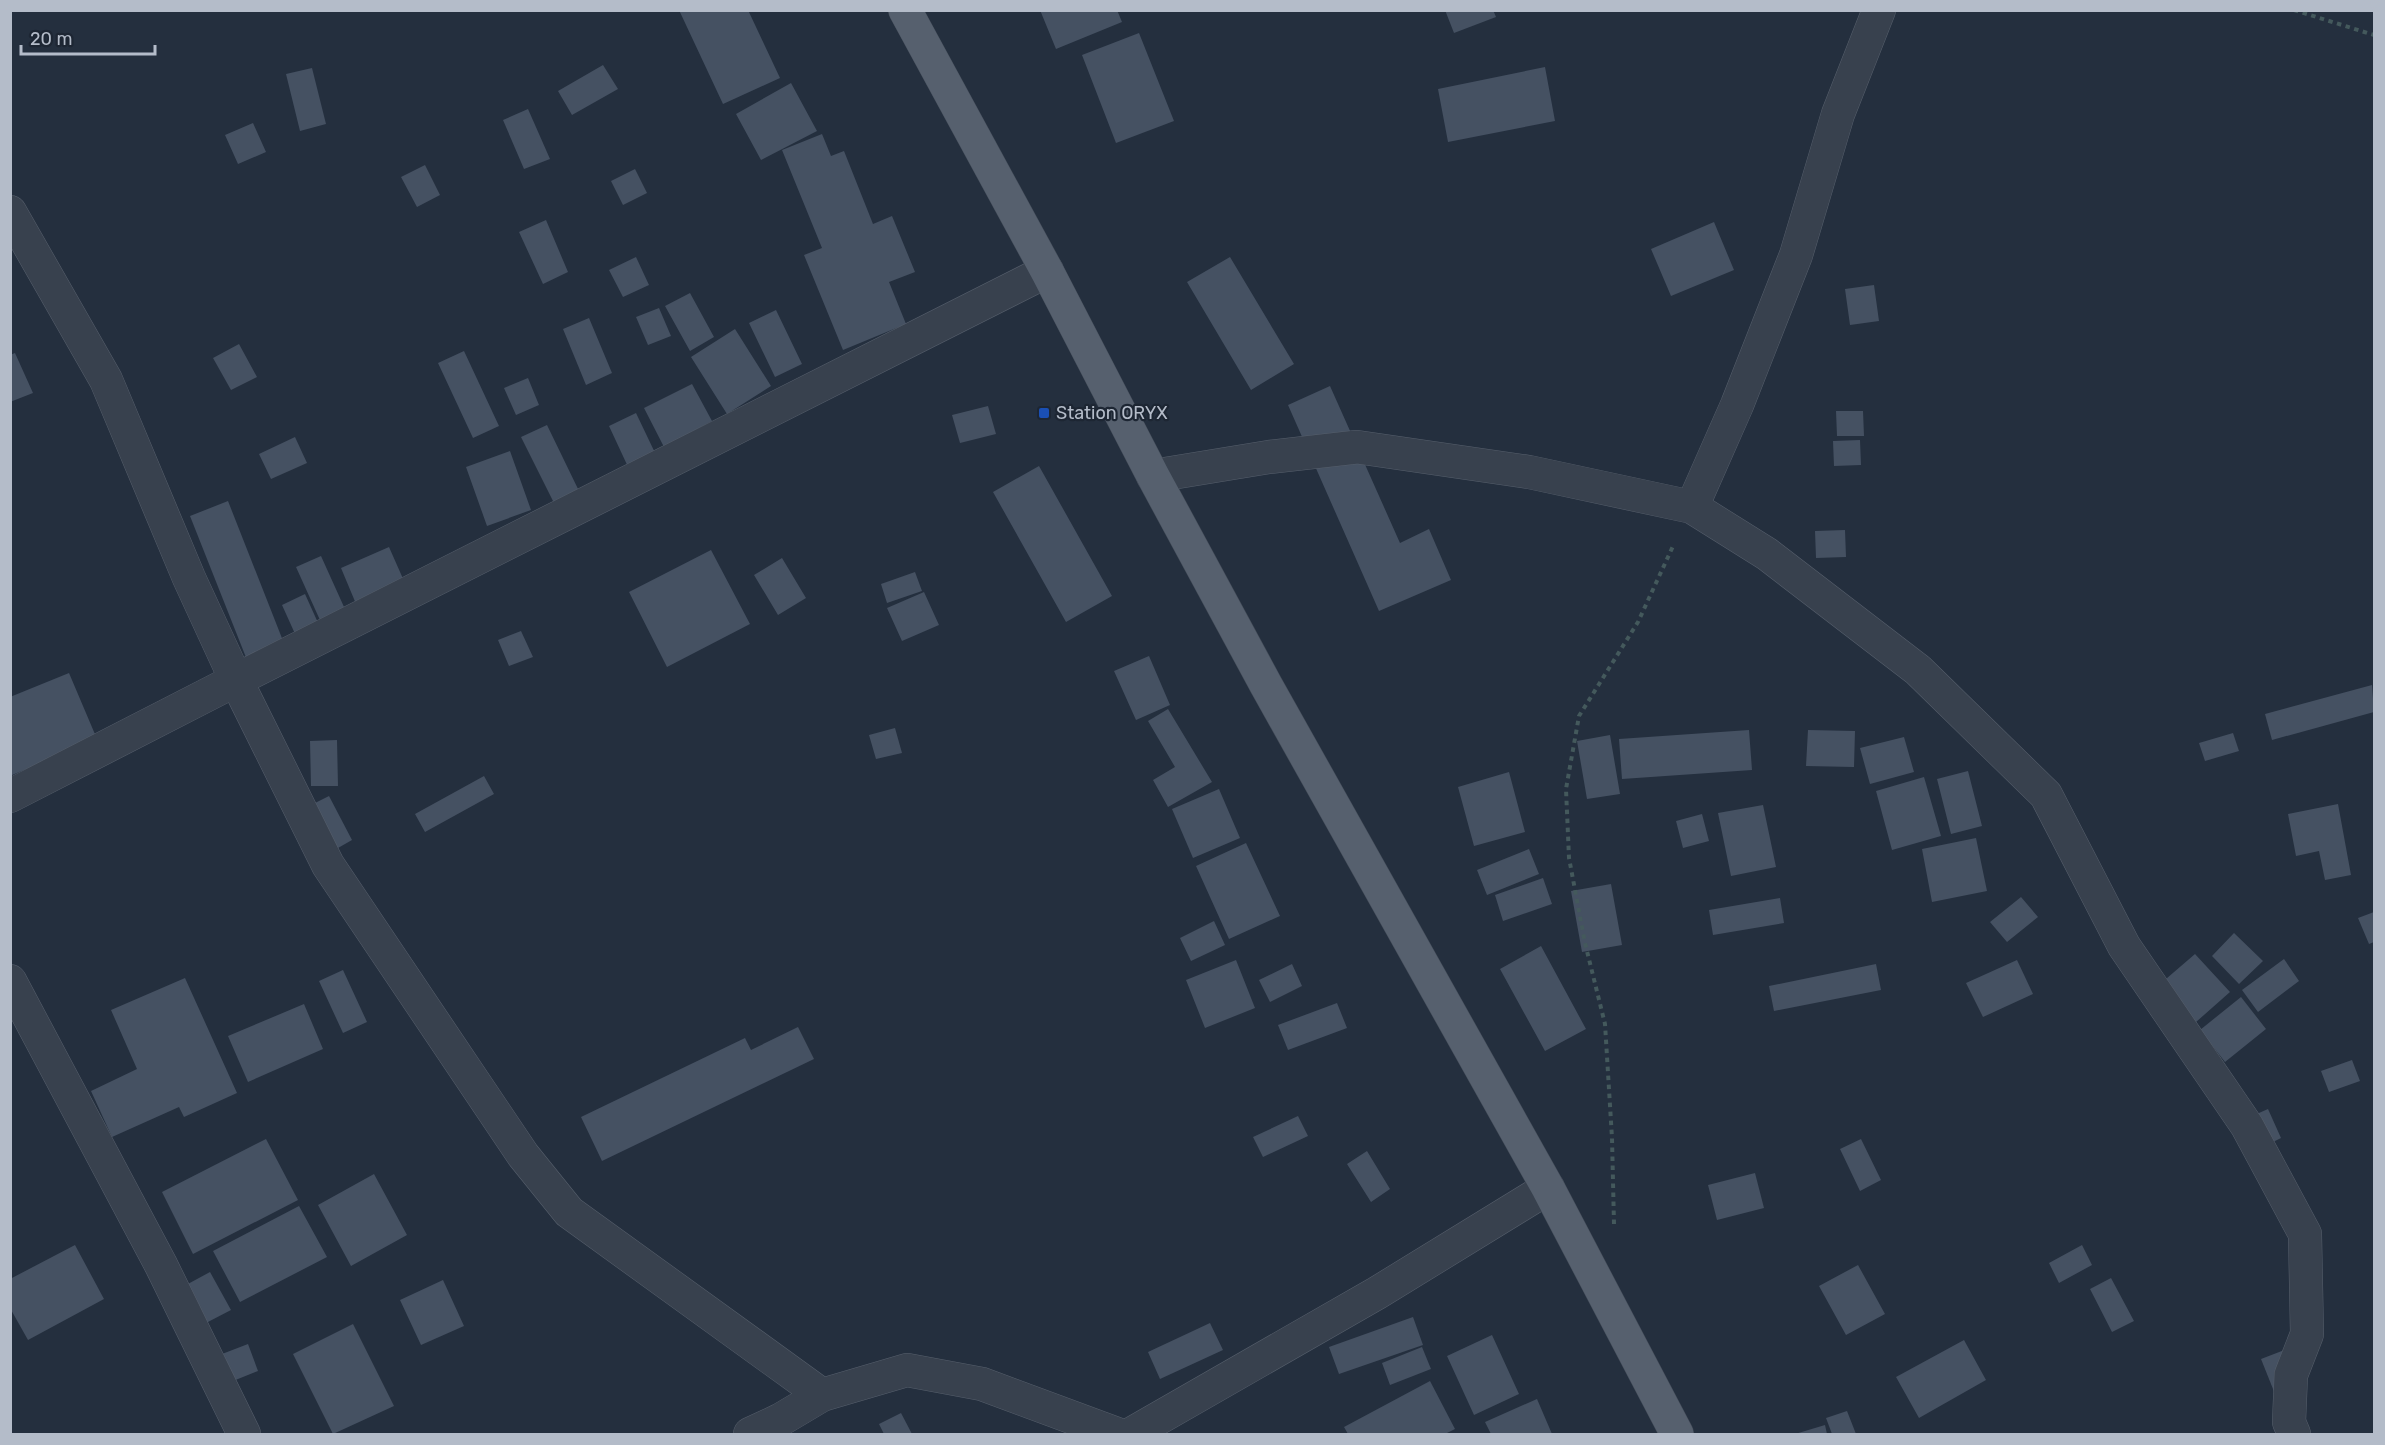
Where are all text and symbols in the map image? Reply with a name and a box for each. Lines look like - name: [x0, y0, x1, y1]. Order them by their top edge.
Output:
- scale bar: [21, 18, 154, 56]
- text: 20 m: [30, 28, 72, 50]
- place label: Station ORYX: [1056, 402, 1168, 424]
- marker: Station ORYX: [1037, 406, 1051, 420]

